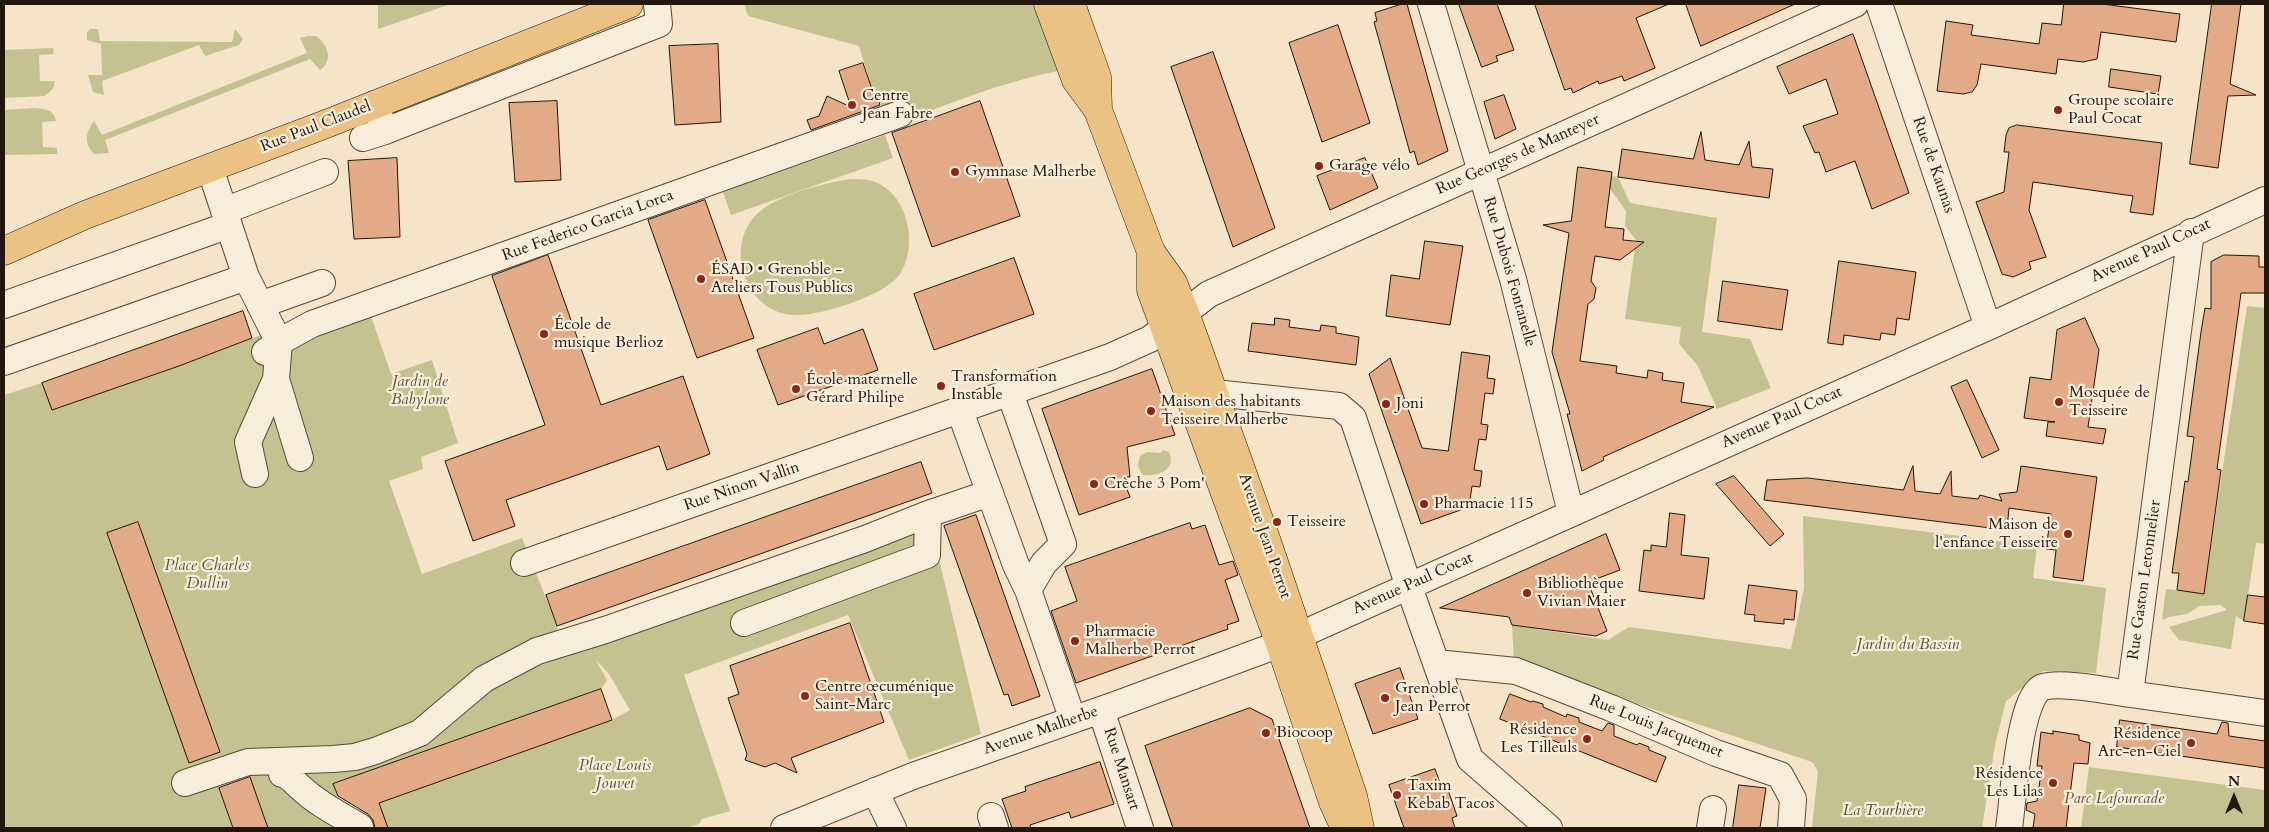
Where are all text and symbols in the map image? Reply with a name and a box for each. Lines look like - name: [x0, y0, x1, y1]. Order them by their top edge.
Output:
- place label: Centre Jean Fabre: [862, 86, 933, 124]
- place label: Groupe scolaire Paul Cocat: [2068, 91, 2174, 129]
- street label: Rue Paul Claudel: [258, 97, 374, 157]
- marker: Centre Jean Fabre: [846, 99, 858, 111]
- marker: Groupe scolaire Paul Cocat: [2052, 104, 2064, 116]
- street label: Rue Georges de Manteyer: [1433, 110, 1603, 200]
- street label: Rue de Kaunas: [1908, 114, 1958, 216]
- place label: Garage vélo: [1329, 156, 1410, 176]
- marker: Garage vélo: [1313, 160, 1325, 172]
- place label: Gymnase Malherbe: [965, 162, 1096, 182]
- marker: Gymnase Malherbe: [949, 166, 961, 178]
- street label: Rue Federico Garcia Lorca: [500, 186, 676, 266]
- street label: Rue Dubois Fontanelle: [1478, 195, 1540, 349]
- street label: Avenue Paul Cocat: [2088, 215, 2214, 287]
- place label: ÉSAD • Grenoble - Ateliers Tous Publics: [711, 260, 853, 298]
- marker: ÉSAD • Grenoble - Ateliers Tous Publics: [695, 273, 707, 285]
- place label: École de musique Berlioz: [554, 315, 663, 353]
- marker: École de musique Berlioz: [538, 328, 550, 340]
- place label: Transformation Instable: [951, 367, 1057, 405]
- place label: École maternelle Gérard Philipe: [806, 370, 918, 408]
- park label: Jardin de Babylone: [391, 372, 449, 410]
- marker: Transformation Instable: [935, 380, 947, 392]
- marker: École maternelle Gérard Philipe: [790, 383, 802, 395]
- street label: Avenue Paul Cocat: [1719, 383, 1845, 453]
- place label: Mosquée de Teisseire: [2069, 383, 2150, 421]
- place label: Maison des habitants Teisseire Malherbe: [1161, 392, 1301, 430]
- place label: Joni: [1396, 394, 1424, 414]
- marker: Mosquée de Teisseire: [2053, 396, 2065, 408]
- marker: Joni: [1380, 398, 1392, 410]
- marker: Maison des habitants Teisseire Malherbe: [1145, 405, 1157, 417]
- street label: Rue Ninon Vallin: [682, 458, 802, 516]
- street label: Avenue Jean Perrot: [1234, 471, 1294, 601]
- place label: Crèche 3 Pom': [1104, 474, 1205, 494]
- marker: Crèche 3 Pom': [1088, 478, 1100, 490]
- place label: Pharmacie 115: [1434, 494, 1533, 514]
- marker: Pharmacie 115: [1418, 498, 1430, 510]
- street label: Rue Gaston Letonnelier: [2124, 499, 2166, 661]
- place label: Teisseire: [1287, 512, 1346, 532]
- place label: Maison de l'enfance Teisseire: [1935, 515, 2058, 553]
- marker: Teisseire: [1271, 516, 1283, 528]
- marker: Maison de l'enfance Teisseire: [2062, 528, 2074, 540]
- street label: Avenue Paul Cocat: [1350, 549, 1476, 619]
- park label: Place Charles Dullin: [164, 556, 250, 594]
- place label: Bibliothèque Vivian Maier: [1537, 574, 1626, 612]
- marker: Bibliothèque Vivian Maier: [1521, 587, 1533, 599]
- place label: Pharmacie Malherbe Perrot: [1085, 622, 1195, 660]
- marker: Pharmacie Malherbe Perrot: [1069, 635, 1081, 647]
- park label: Jardin du Bassin: [1857, 635, 1959, 655]
- place label: Centre œcuménique Saint-Marc: [815, 677, 954, 715]
- place label: Grenoble Jean Perrot: [1395, 679, 1470, 717]
- marker: Centre œcuménique Saint-Marc: [799, 690, 811, 702]
- street label: Rue Louis Jacquemet: [1586, 691, 1726, 763]
- marker: Grenoble Jean Perrot: [1379, 692, 1391, 704]
- street label: Avenue Malherbe: [981, 702, 1101, 760]
- place label: Résidence Les Tilleuls: [1501, 720, 1577, 758]
- place label: Biocoop: [1276, 723, 1333, 743]
- place label: Résidence Arc-en-Ciel: [2098, 724, 2181, 762]
- street label: Rue Mansart: [1099, 725, 1143, 813]
- marker: Biocoop: [1260, 727, 1272, 739]
- marker: Résidence Les Tilleuls: [1581, 733, 1593, 745]
- marker: Résidence Arc-en-Ciel: [2185, 737, 2197, 749]
- park label: Place Louis Jouvet: [579, 756, 651, 794]
- place label: Résidence Les Lilas: [1975, 764, 2043, 802]
- north arrow: [2209, 772, 2259, 822]
- text: N: [2228, 772, 2240, 791]
- place label: Taxim Kebab Tacos: [1407, 776, 1494, 814]
- marker: Résidence Les Lilas: [2047, 777, 2059, 789]
- marker: Taxim Kebab Tacos: [1391, 789, 1403, 801]
- park label: Parc Lafourcade: [2064, 789, 2164, 809]
- park label: La Tourbière: [1843, 801, 1923, 821]

